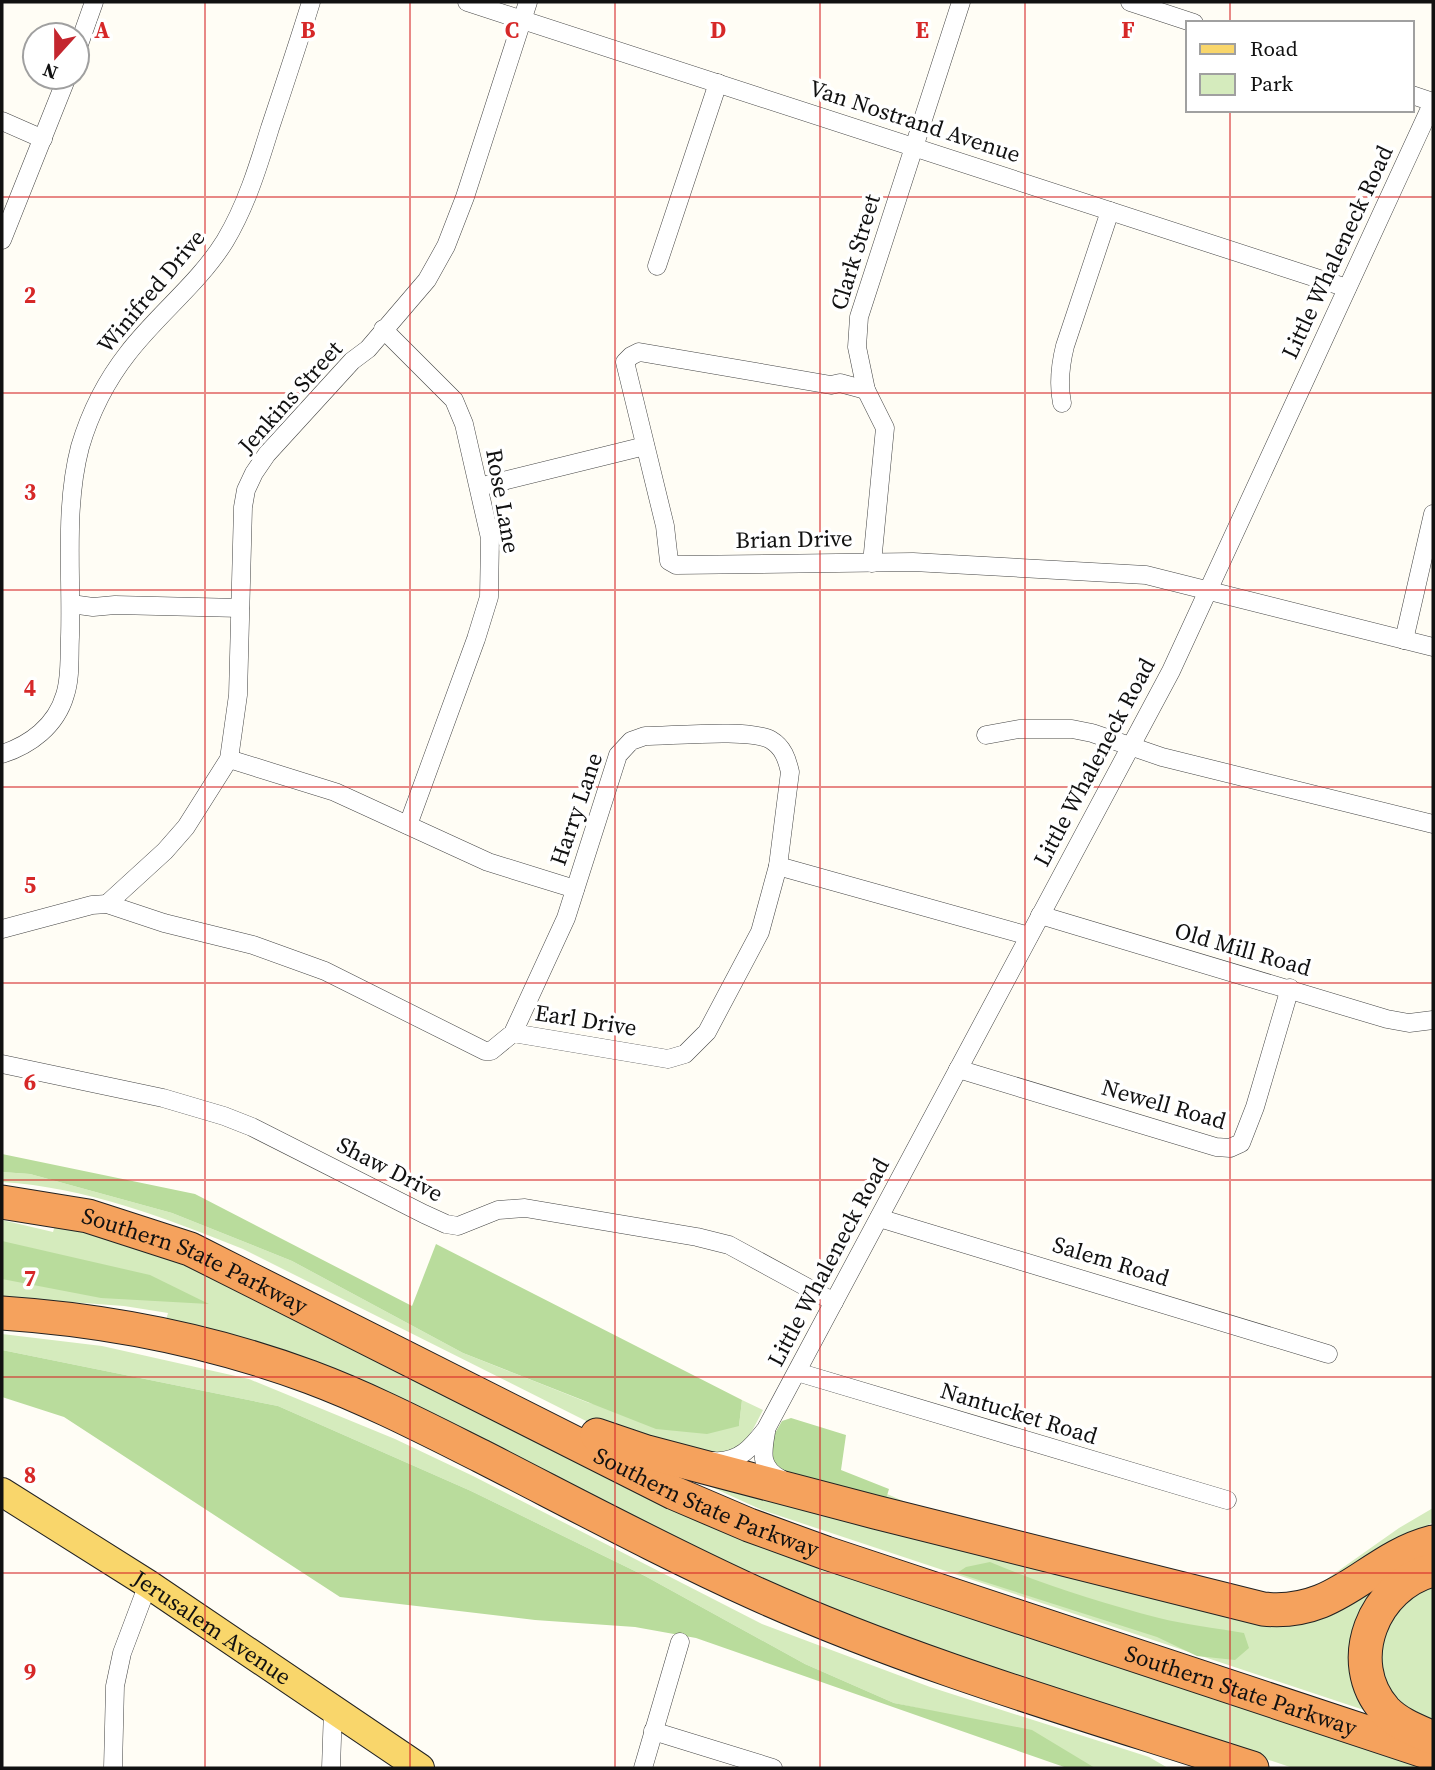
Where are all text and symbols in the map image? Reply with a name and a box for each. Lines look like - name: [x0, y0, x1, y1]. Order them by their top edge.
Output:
- text: A: [94, 14, 110, 46]
- text: B: [301, 14, 316, 46]
- text: C: [505, 14, 519, 46]
- text: D: [710, 14, 726, 46]
- text: E: [915, 14, 929, 46]
- text: F: [1121, 14, 1135, 46]
- north arrow: [21, 21, 91, 91]
- legend: [1186, 21, 1414, 112]
- text: Road: [1250, 34, 1298, 63]
- text: N: [39, 57, 61, 86]
- text: Park: [1250, 69, 1294, 98]
- street label: Van Nostrand Avenue: [805, 72, 1025, 170]
- street label: Little Whaleneck Road: [1273, 140, 1401, 364]
- street label: Clark Street: [822, 190, 888, 314]
- street label: Winifred Drive: [90, 222, 212, 360]
- text: 2: [24, 279, 36, 311]
- street label: Jenkins Street: [230, 333, 350, 461]
- street label: Rose Lane: [478, 446, 528, 556]
- text: 3: [24, 476, 36, 508]
- street label: Brian Drive: [735, 522, 853, 556]
- street label: Little Whaleneck Road: [1025, 652, 1163, 872]
- text: 4: [24, 672, 36, 704]
- street label: Harry Lane: [542, 748, 610, 870]
- text: 5: [24, 869, 36, 901]
- street label: Old Mill Road: [1171, 914, 1315, 984]
- street label: Earl Drive: [533, 996, 639, 1044]
- text: 6: [24, 1066, 36, 1098]
- street label: Newell Road: [1098, 1071, 1230, 1137]
- street label: Shaw Drive: [332, 1129, 448, 1209]
- street label: Little Whaleneck Road: [759, 1152, 897, 1372]
- street label: Southern State Parkway: [78, 1199, 314, 1322]
- street label: Salem Road: [1049, 1228, 1173, 1294]
- text: 7: [24, 1262, 36, 1294]
- street label: Nantucket Road: [937, 1374, 1101, 1452]
- street label: Southern State Parkway: [588, 1439, 824, 1565]
- text: 8: [24, 1459, 36, 1491]
- street label: Jerusalem Avenue: [126, 1562, 298, 1692]
- street label: Southern State Parkway: [1121, 1637, 1361, 1744]
- text: 9: [24, 1656, 36, 1688]

